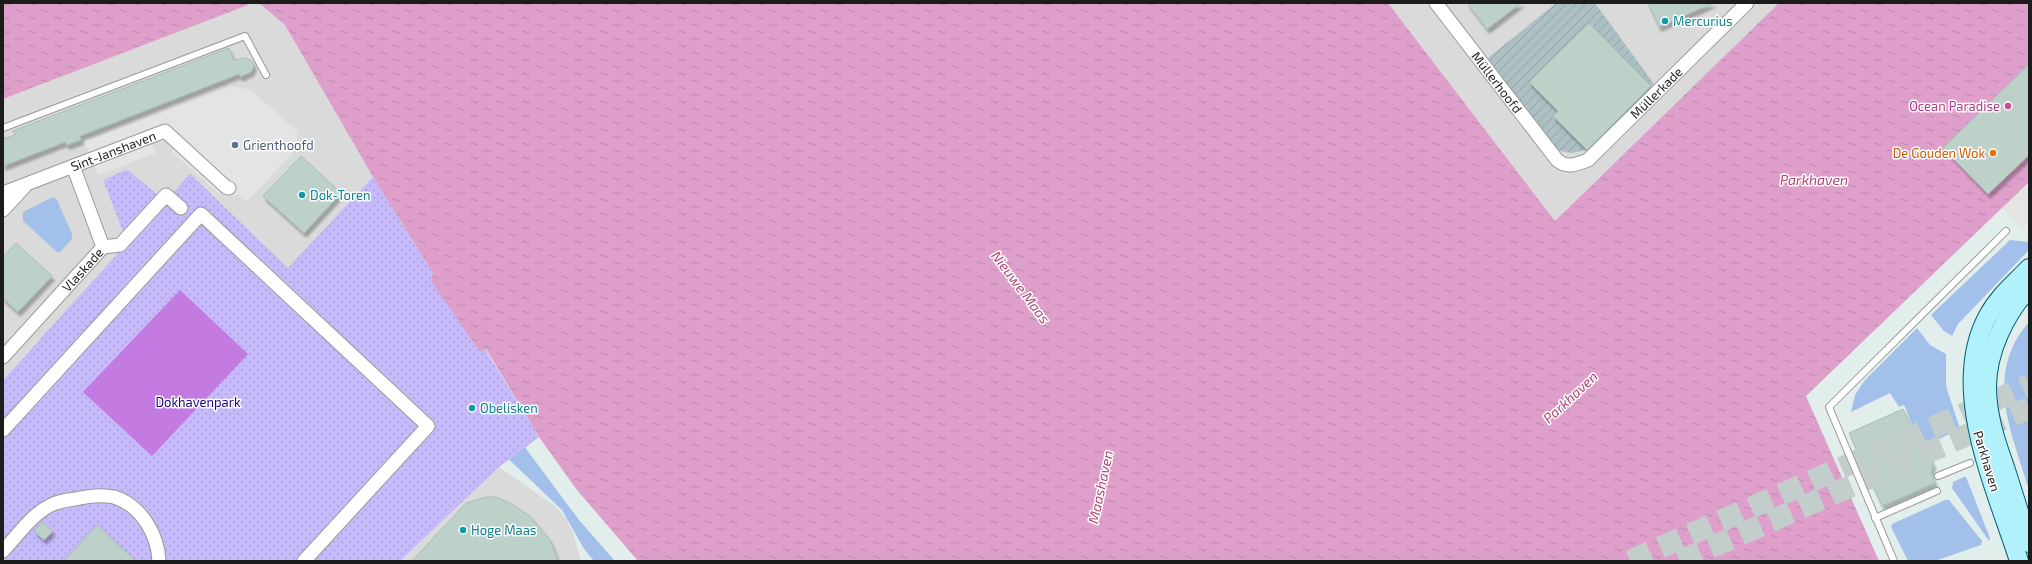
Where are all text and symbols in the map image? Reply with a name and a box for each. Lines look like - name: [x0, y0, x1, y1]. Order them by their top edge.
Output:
- place label: Mercurius: [1673, 13, 1733, 29]
- marker: Mercurius: [1660, 16, 1670, 26]
- street label: Müllerhoofd: [1468, 48, 1526, 116]
- street label: Müllerkade: [1627, 63, 1686, 122]
- place label: Ocean Paradise: [1909, 98, 2000, 114]
- marker: Ocean Paradise: [2003, 101, 2013, 111]
- street label: Sint-Janshaven: [68, 127, 158, 174]
- place label: Grienthoofd: [243, 137, 314, 153]
- marker: Grienthoofd: [230, 140, 240, 150]
- place label: De Gouden Wok: [1893, 145, 1985, 161]
- marker: De Gouden Wok: [1988, 148, 1998, 158]
- water label: Parkhaven: [1780, 171, 1848, 188]
- place label: Dok-Toren: [310, 187, 371, 203]
- marker: Dok-Toren: [297, 190, 307, 200]
- street label: Vlaskade: [58, 244, 106, 295]
- water label: Nieuwe Maas: [988, 247, 1054, 327]
- water label: Parkhaven: [1539, 368, 1601, 426]
- park label: Dokhavenpark: [155, 394, 241, 410]
- place label: Obelisken: [480, 400, 538, 416]
- marker: Obelisken: [467, 403, 477, 413]
- street label: Parkhaven: [1970, 429, 2004, 493]
- water label: Maashaven: [1084, 449, 1116, 525]
- place label: Hoge Maas: [471, 522, 536, 538]
- marker: Hoge Maas: [458, 525, 468, 535]

